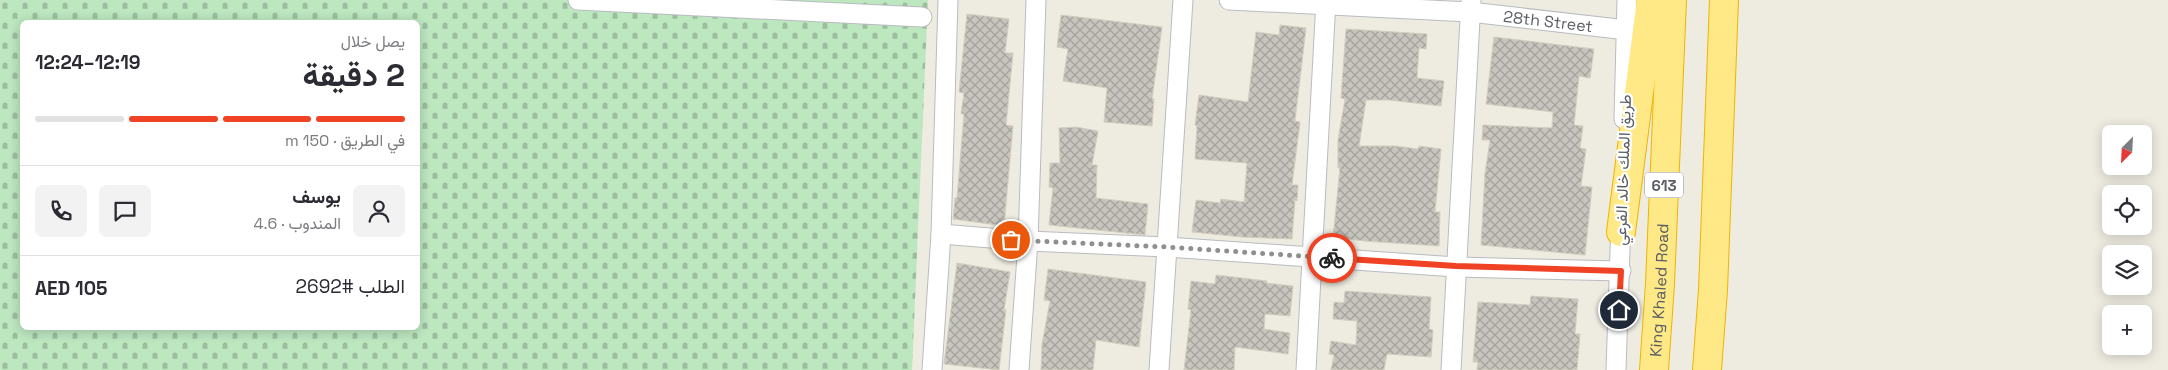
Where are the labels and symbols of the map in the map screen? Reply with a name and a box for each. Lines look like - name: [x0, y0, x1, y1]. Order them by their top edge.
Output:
- street label: 28th Street: [1502, 5, 1594, 37]
- street label: طريق الملك خالد الفرعي: [1610, 94, 1639, 246]
- north arrow: [2102, 125, 2152, 175]
- road number: 613: [1645, 172, 1683, 198]
- pin: [990, 219, 1032, 261]
- street label: King Khaled Road: [1644, 223, 1673, 358]
- courier: [1307, 233, 1357, 283]
- pin: [1598, 289, 1640, 331]

